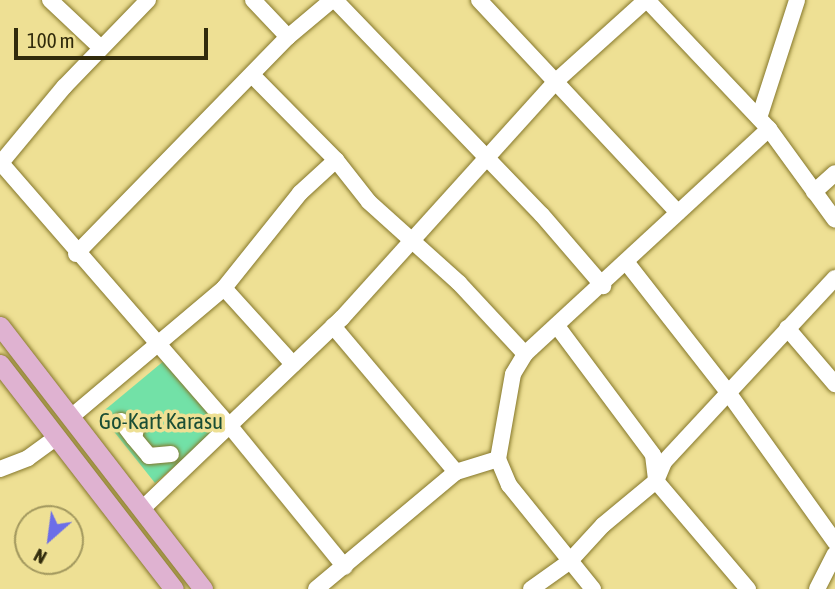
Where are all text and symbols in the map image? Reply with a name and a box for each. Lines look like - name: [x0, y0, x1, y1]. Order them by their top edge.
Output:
- scale bar: [18, 14, 212, 58]
- text: 100 m: [27, 28, 75, 52]
- park label: Go-Kart Karasu: [99, 407, 223, 435]
- north arrow: [14, 505, 84, 575]
- text: N: [30, 544, 50, 569]

